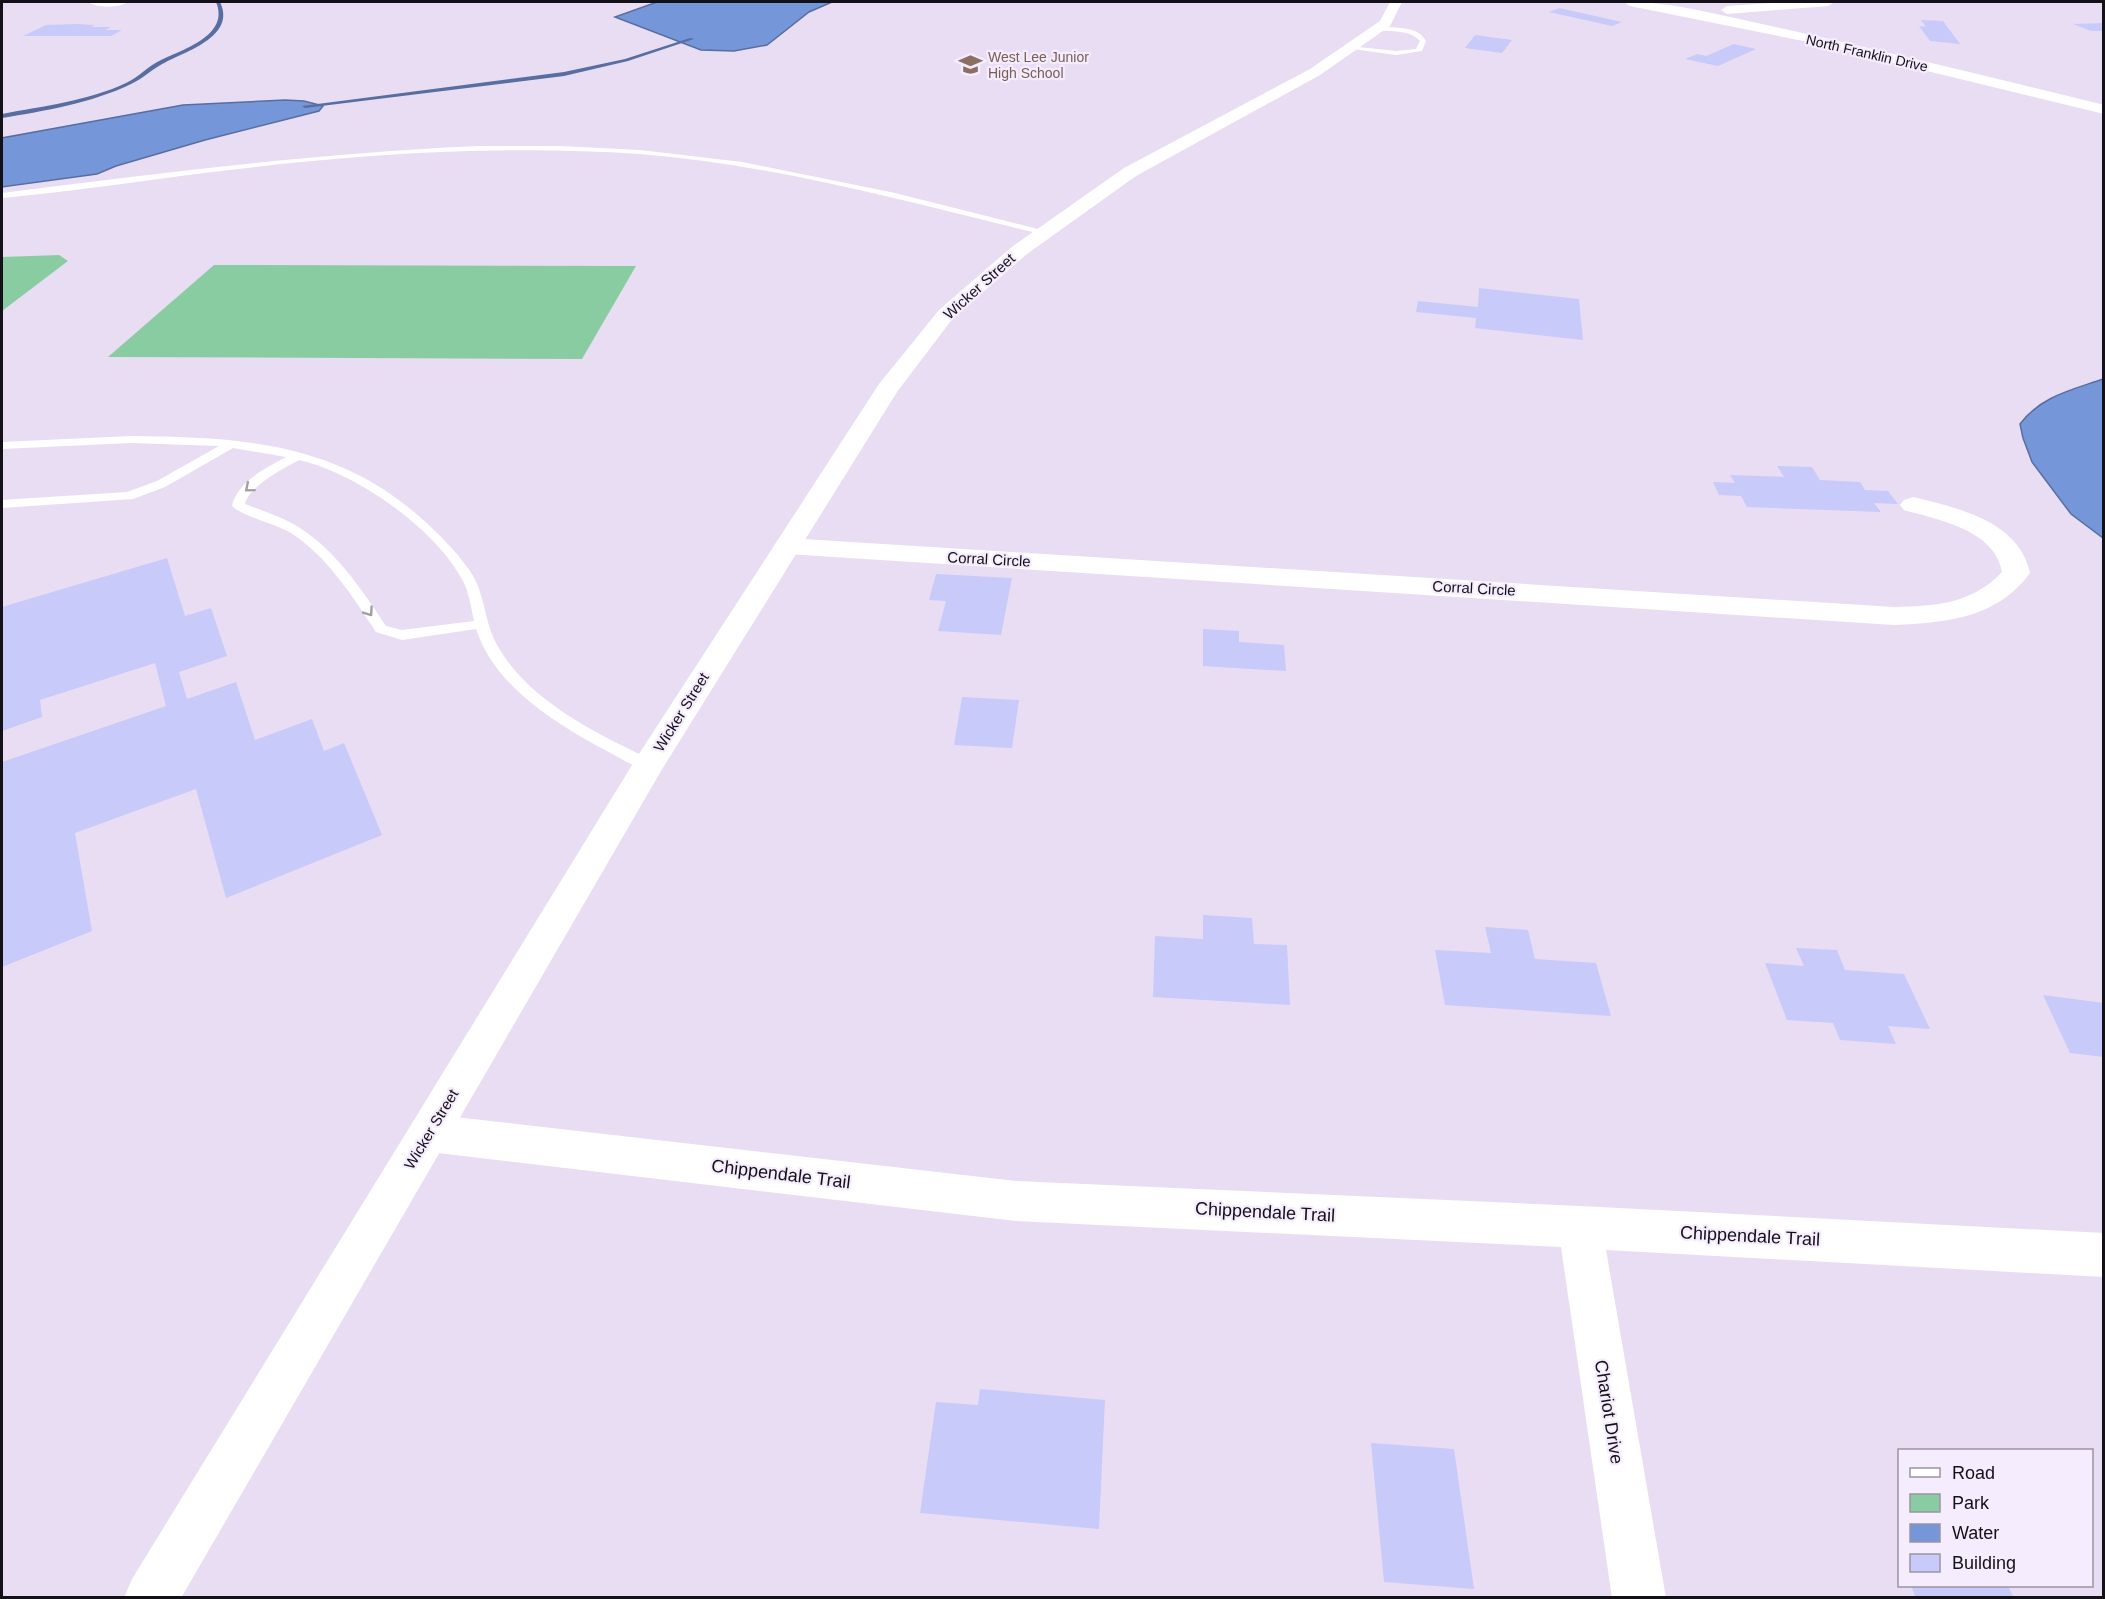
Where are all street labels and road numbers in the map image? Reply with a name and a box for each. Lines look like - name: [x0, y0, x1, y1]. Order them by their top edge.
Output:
- street label: North Franklin Drive: [1805, 31, 1930, 75]
- street label: Wicker Street: [940, 249, 1019, 322]
- street label: Corral Circle: [947, 548, 1031, 570]
- street label: Corral Circle: [1432, 577, 1516, 599]
- street label: Wicker Street: [650, 669, 712, 755]
- street label: Wicker Street: [401, 1085, 462, 1172]
- street label: Chippendale Trail: [710, 1156, 852, 1192]
- street label: Chippendale Trail: [1195, 1198, 1335, 1226]
- street label: Chippendale Trail: [1680, 1222, 1820, 1250]
- street label: Chariot Drive: [1591, 1359, 1627, 1465]

